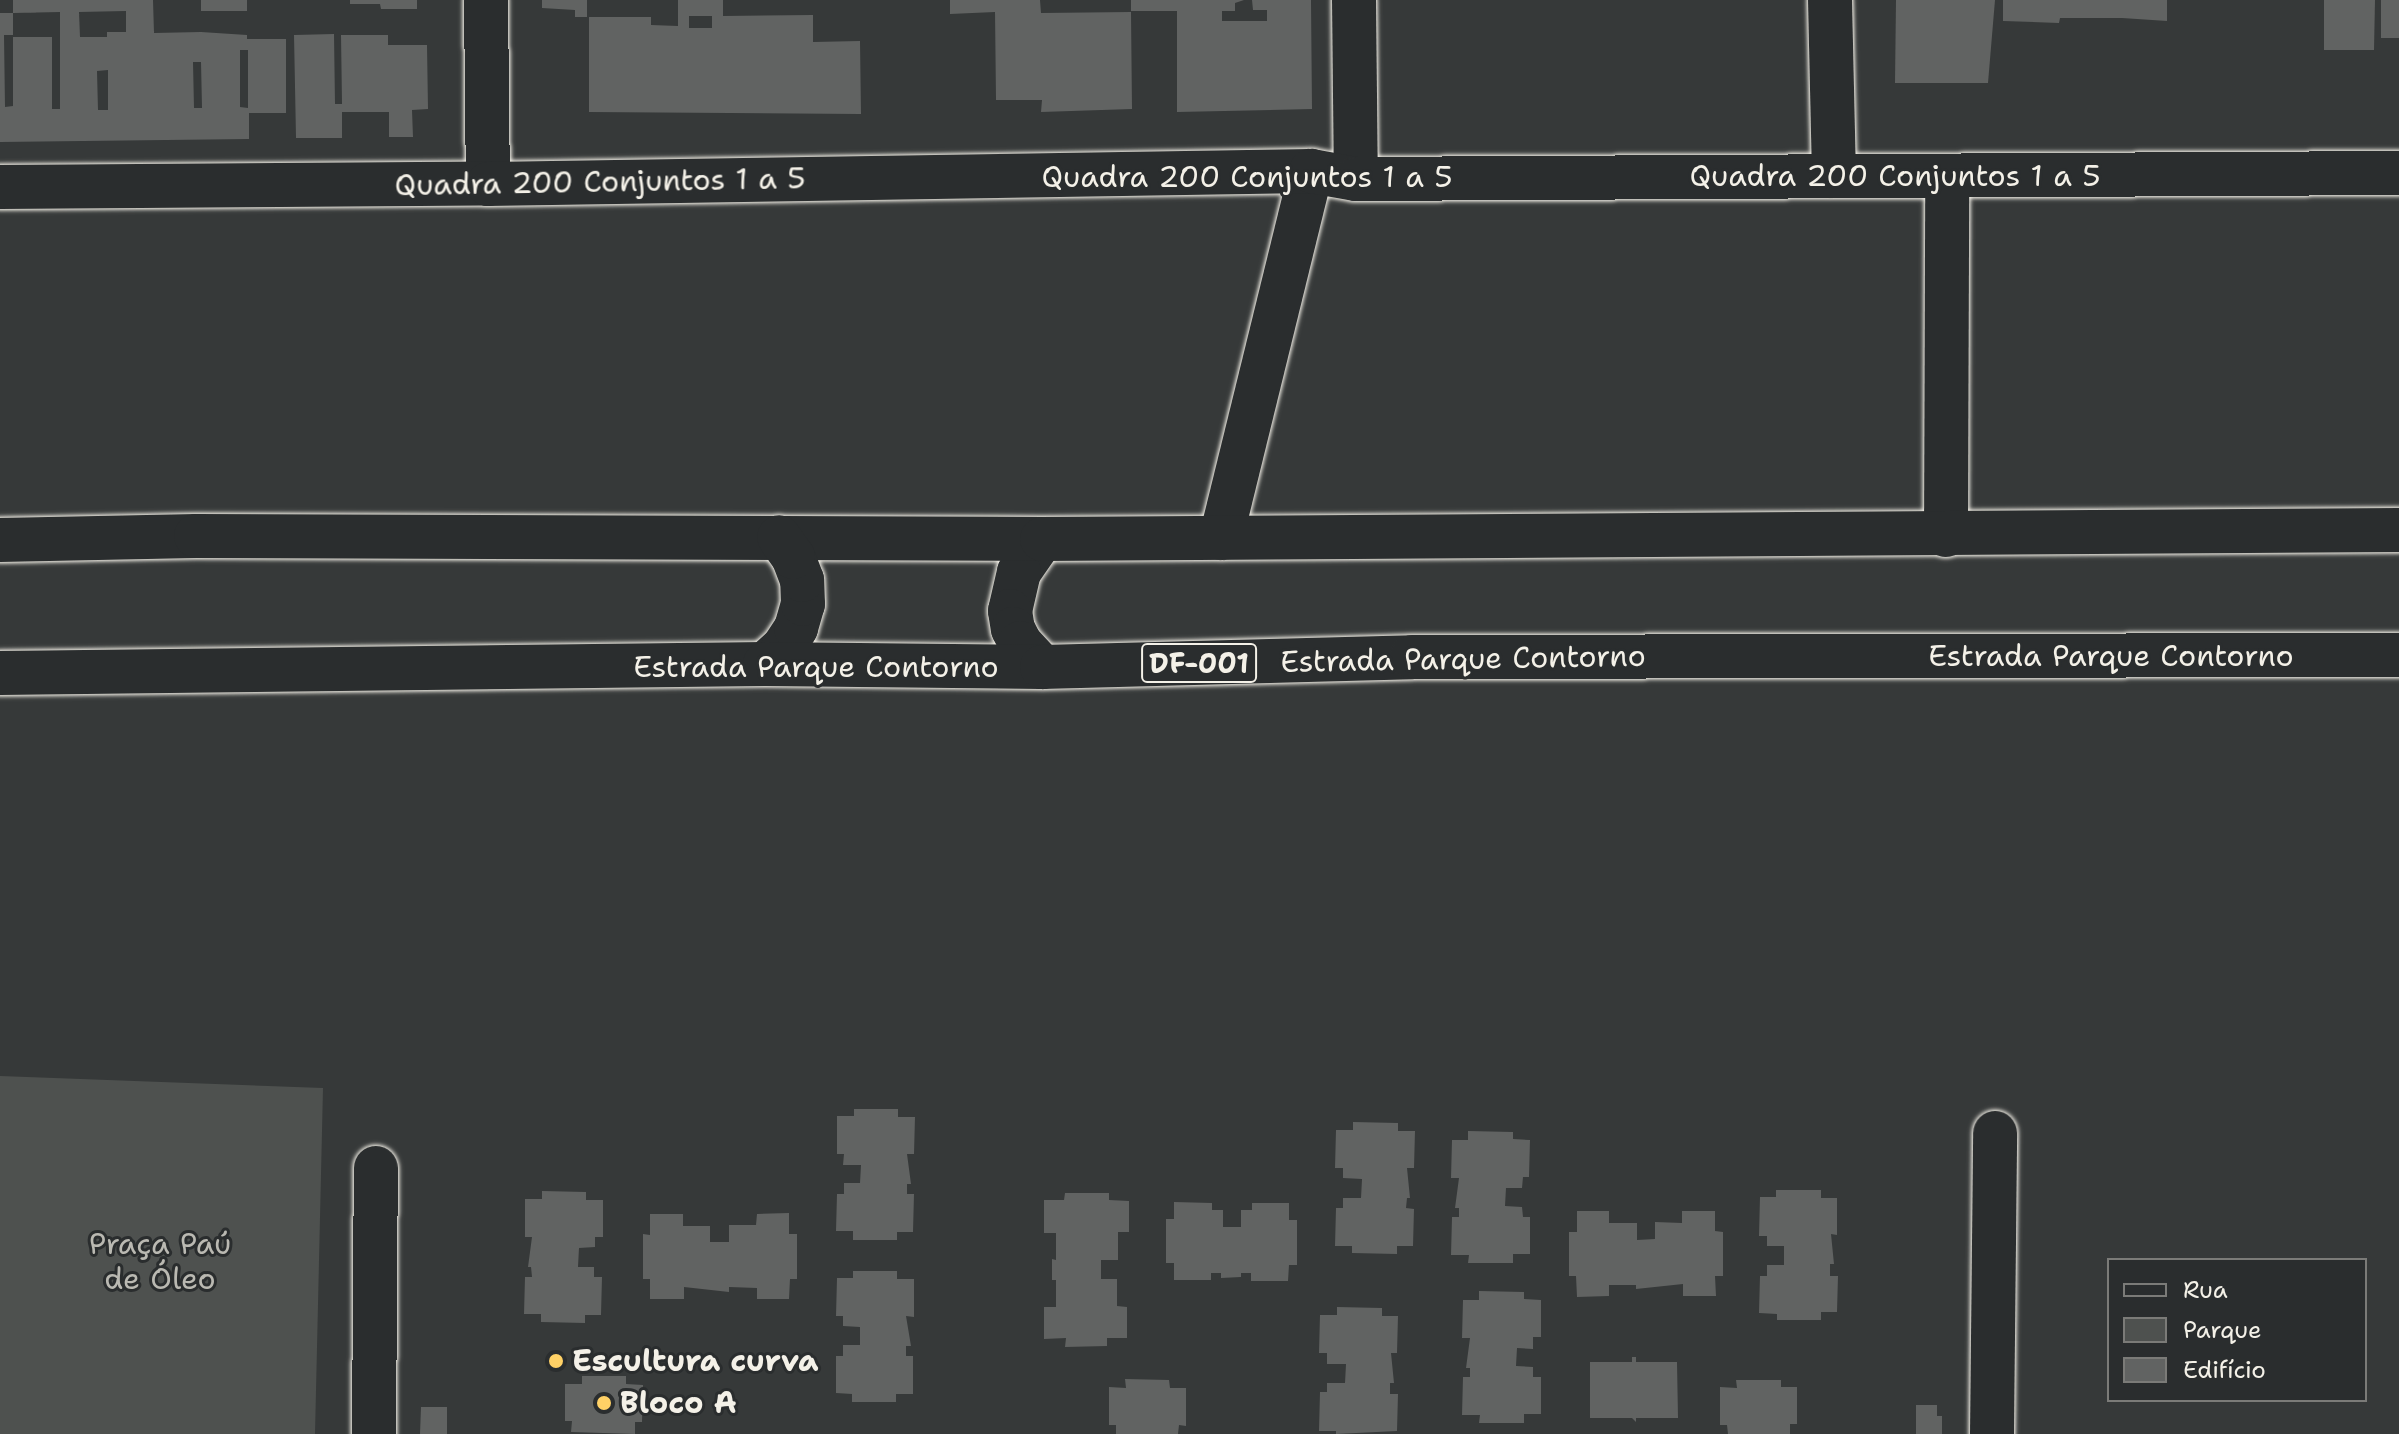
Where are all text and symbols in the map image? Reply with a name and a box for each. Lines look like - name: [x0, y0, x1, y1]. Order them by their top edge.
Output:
- street label: Quadra 200 Conjuntos 1 a 5: [1689, 158, 2101, 194]
- street label: Quadra 200 Conjuntos 1 a 5: [1041, 159, 1453, 195]
- street label: Quadra 200 Conjuntos 1 a 5: [394, 160, 806, 204]
- street label: Estrada Parque Contorno: [1280, 638, 1646, 680]
- street label: Estrada Parque Contorno: [1928, 638, 2294, 674]
- road number: DF-001: [1141, 639, 1257, 687]
- street label: Estrada Parque Contorno: [633, 649, 999, 685]
- park label: Praça Paú de Óleo: [89, 1226, 231, 1296]
- legend: [2107, 1258, 2367, 1402]
- text: Rua: [2183, 1274, 2228, 1306]
- text: Parque: [2183, 1314, 2262, 1346]
- place label: Escultura curva: [572, 1343, 819, 1379]
- marker: Escultura curva: [547, 1352, 565, 1370]
- text: Edifício: [2183, 1354, 2266, 1386]
- place label: Bloco A: [620, 1385, 737, 1421]
- marker: Bloco A: [595, 1394, 613, 1412]

